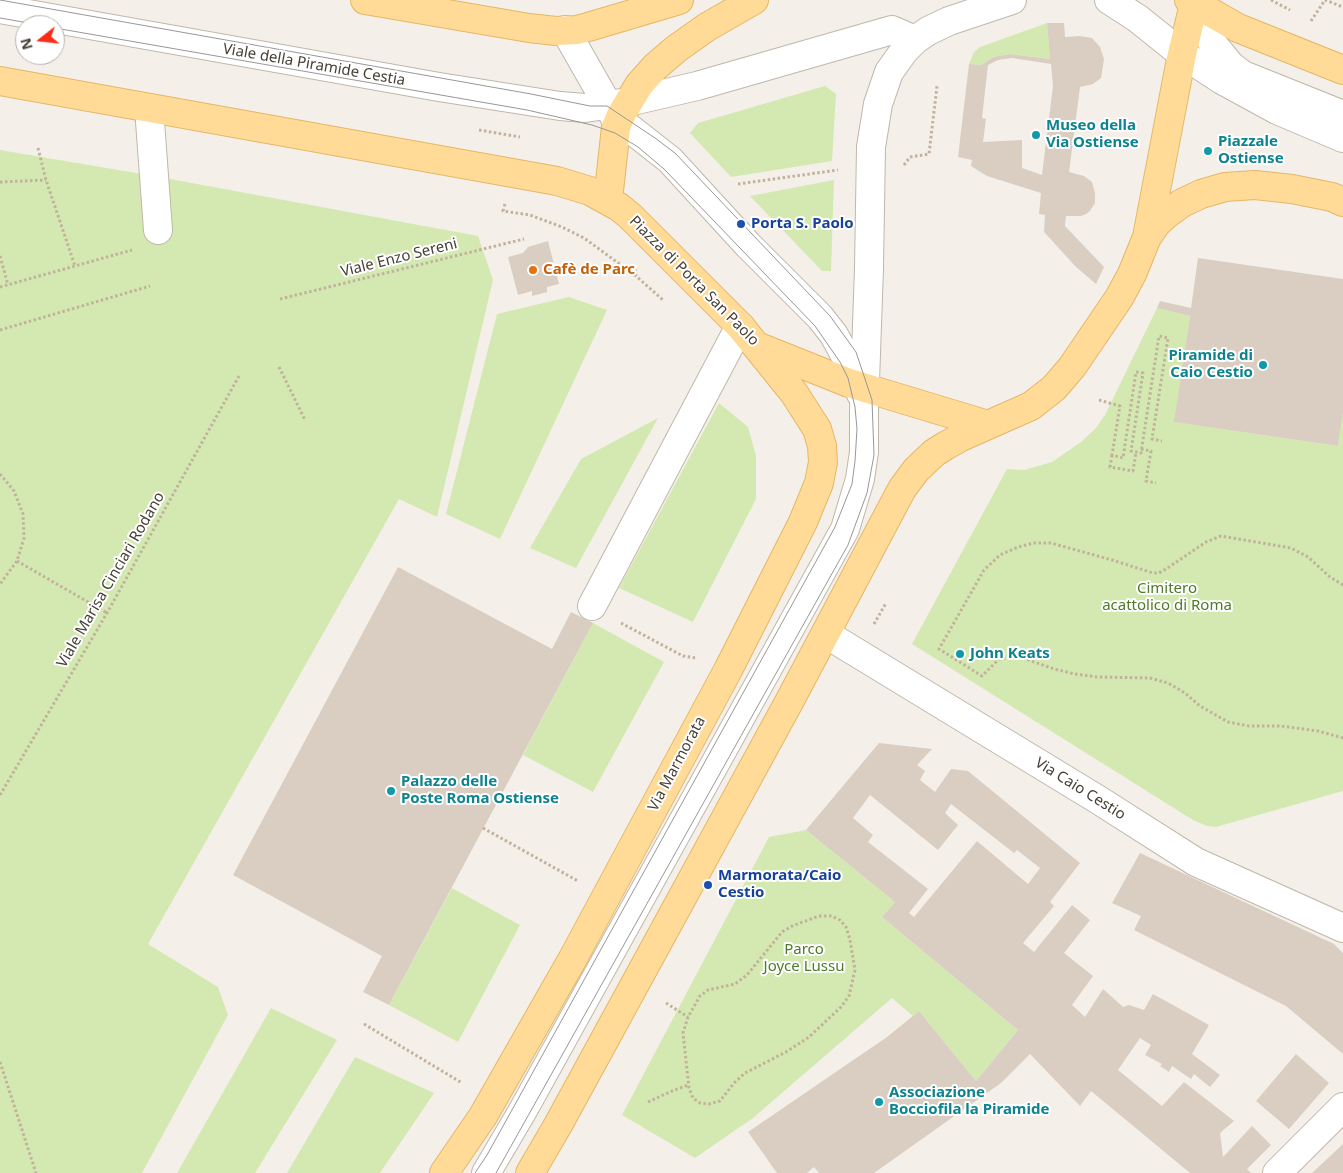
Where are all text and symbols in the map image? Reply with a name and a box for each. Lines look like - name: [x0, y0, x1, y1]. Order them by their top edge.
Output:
- north arrow: [15, 15, 65, 65]
- text: N: [15, 36, 37, 52]
- street label: Viale della Piramide Cestia: [221, 40, 407, 90]
- place label: Museo della Via Ostiense: [1046, 117, 1139, 152]
- marker: Museo della Via Ostiense: [1030, 129, 1042, 141]
- place label: Piazzale Ostiense: [1218, 133, 1284, 168]
- marker: Piazzale Ostiense: [1202, 145, 1214, 157]
- street label: Piazza di Porta San Paolo: [625, 212, 763, 350]
- place label: Porta S. Paolo: [751, 215, 854, 233]
- marker: Porta S. Paolo: [735, 218, 747, 230]
- street label: Viale Enzo Sereni: [339, 235, 459, 281]
- place label: Cafè de Parc: [543, 261, 635, 279]
- marker: Cafè de Parc: [527, 264, 539, 276]
- place label: Piramide di Caio Cestio: [1168, 347, 1253, 382]
- marker: Piramide di Caio Cestio: [1257, 359, 1269, 371]
- street label: Viale Marisa Cinciari Rodano: [53, 489, 169, 671]
- park label: Cimitero acattolico di Roma: [1102, 580, 1232, 615]
- place label: John Keats: [970, 645, 1050, 663]
- marker: John Keats: [954, 648, 966, 660]
- street label: Via Marmorata: [644, 714, 710, 814]
- street label: Via Caio Cestio: [1031, 754, 1129, 824]
- place label: Palazzo delle Poste Roma Ostiense: [401, 773, 559, 808]
- marker: Palazzo delle Poste Roma Ostiense: [385, 785, 397, 797]
- place label: Marmorata/Caio Cestio: [718, 867, 841, 902]
- marker: Marmorata/Caio Cestio: [702, 879, 714, 891]
- park label: Parco Joyce Lussu: [764, 941, 844, 976]
- place label: Associazione Bocciofila la Piramide: [889, 1084, 1049, 1119]
- marker: Associazione Bocciofila la Piramide: [873, 1096, 885, 1108]

